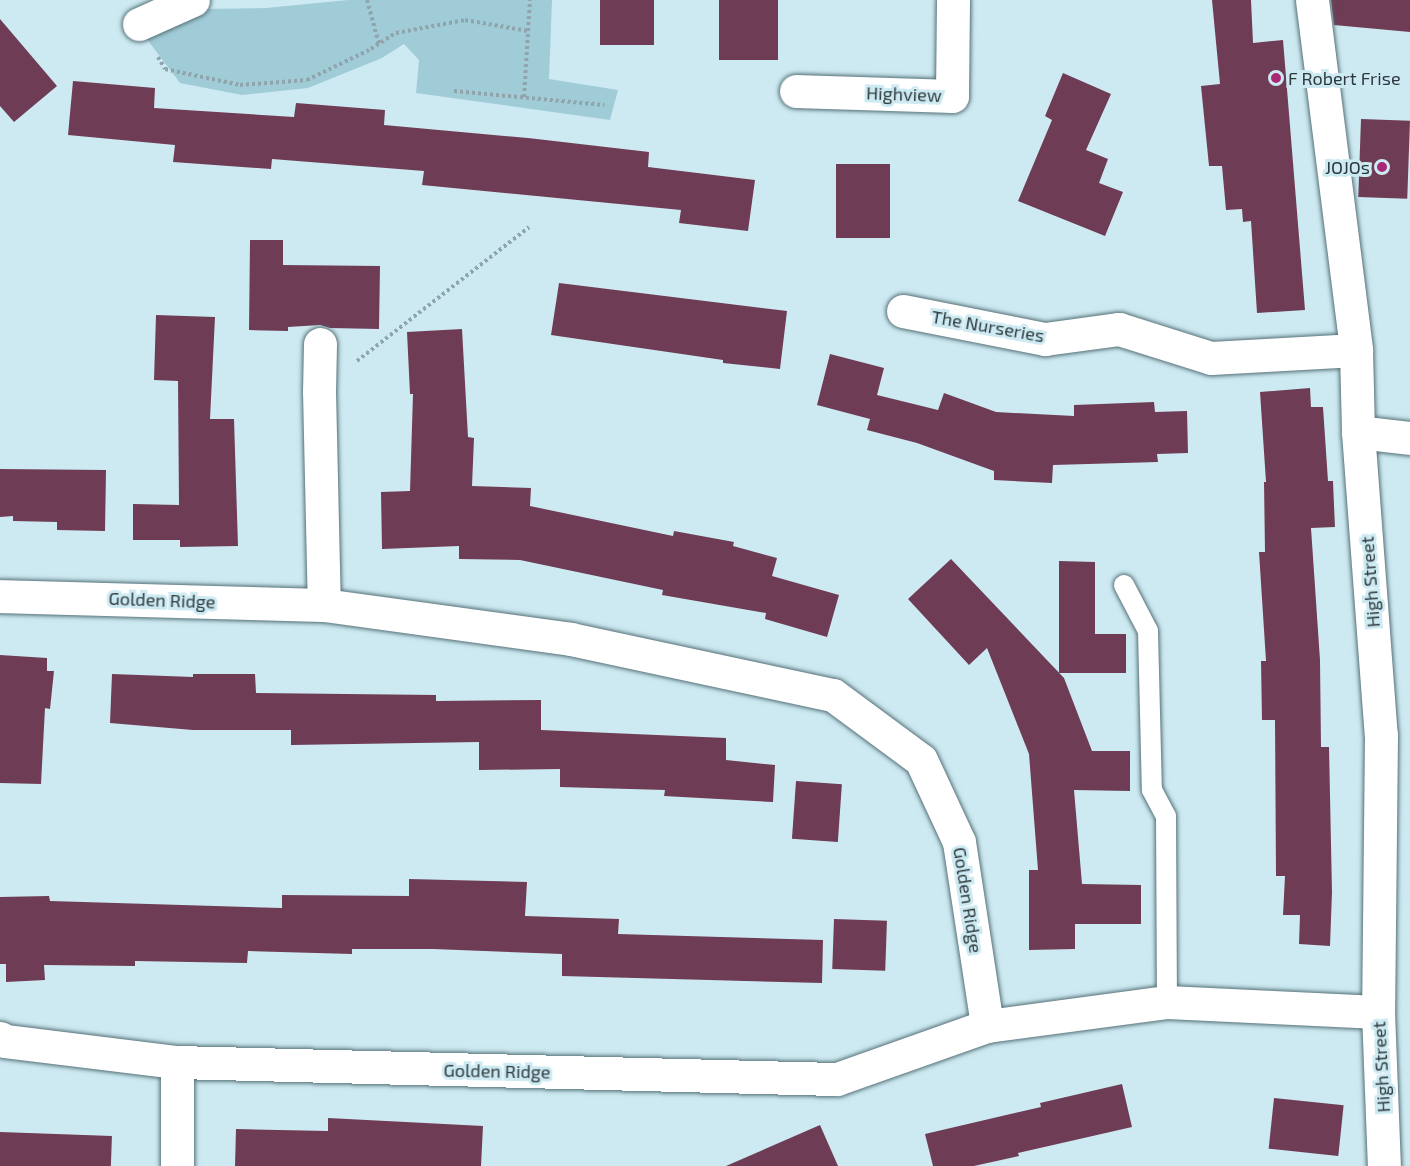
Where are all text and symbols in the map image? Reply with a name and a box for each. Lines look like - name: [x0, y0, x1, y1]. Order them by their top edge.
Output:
- place label: F Robert Frise: [1288, 67, 1401, 89]
- marker: F Robert Frise: [1269, 71, 1283, 85]
- street label: Highview: [866, 82, 942, 106]
- place label: JOJOs: [1325, 156, 1370, 178]
- marker: JOJOs: [1375, 160, 1389, 174]
- street label: The Nurseries: [930, 305, 1046, 347]
- street label: High Street: [1356, 536, 1384, 628]
- street label: Golden Ridge: [108, 587, 216, 613]
- street label: Golden Ridge: [949, 846, 987, 954]
- street label: High Street: [1368, 1021, 1394, 1113]
- street label: Golden Ridge: [443, 1059, 551, 1083]

